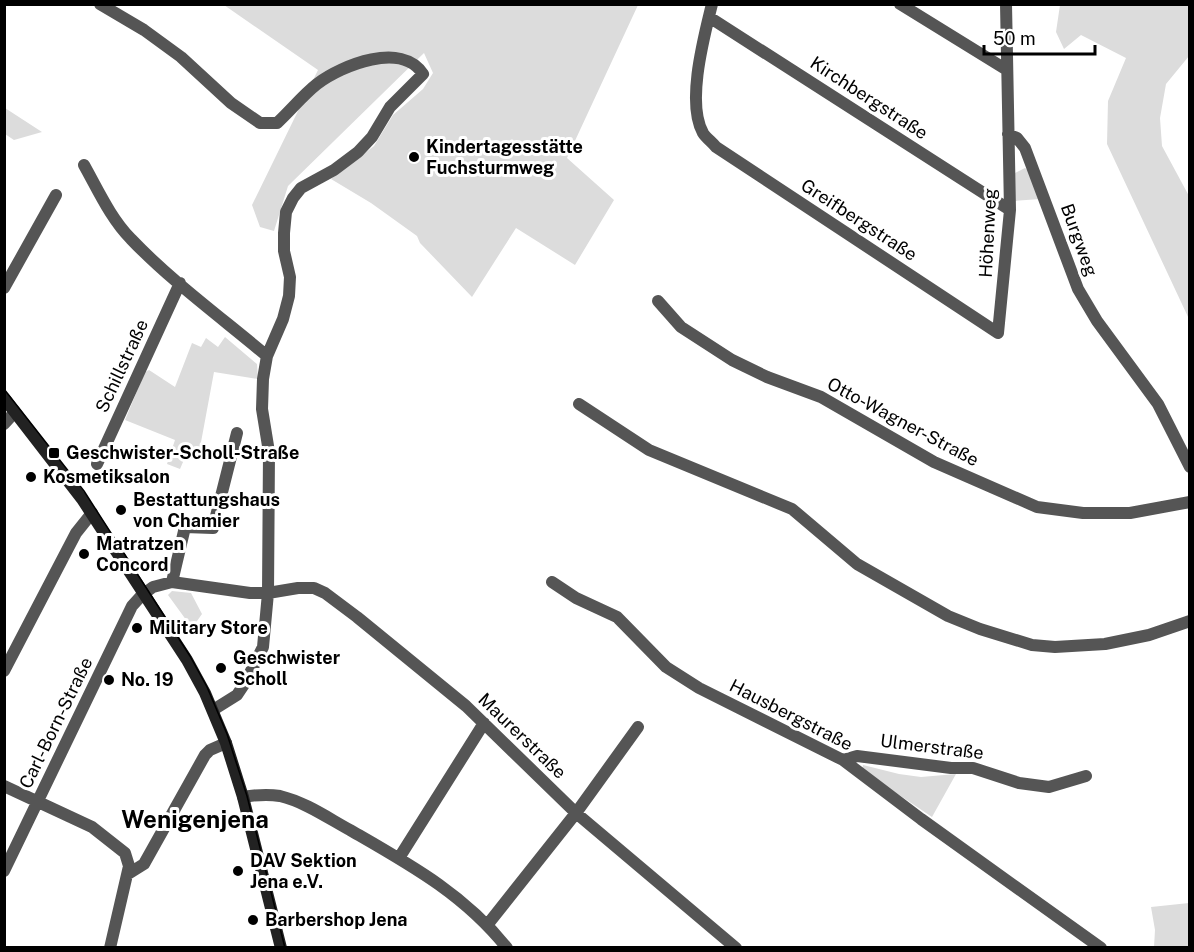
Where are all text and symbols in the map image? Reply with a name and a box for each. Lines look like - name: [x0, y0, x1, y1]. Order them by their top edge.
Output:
- scale bar: [984, 18, 1095, 56]
- text: 50 m: [993, 28, 1036, 49]
- street label: Kirchbergstraße: [807, 52, 932, 143]
- place label: Kindertagesstätte Fuchsturmweg: [426, 136, 583, 178]
- marker: Kindertagesstätte Fuchsturmweg: [407, 150, 421, 164]
- street label: Greifbergstraße: [797, 174, 921, 265]
- street label: Höhenweg: [975, 188, 1000, 278]
- street label: Burgweg: [1057, 201, 1102, 279]
- street label: Schillstraße: [91, 316, 152, 416]
- street label: Otto-Wagner-Straße: [824, 373, 983, 470]
- place label: Geschwister-Scholl-Straße: [66, 442, 299, 463]
- marker: Geschwister-Scholl-Straße: [47, 446, 61, 460]
- place label: Kosmetiksalon: [43, 466, 170, 487]
- marker: Kosmetiksalon: [24, 470, 38, 484]
- place label: Bestattungshaus von Chamier: [133, 489, 280, 531]
- marker: Bestattungshaus von Chamier: [114, 503, 128, 517]
- place label: Matratzen Concord: [96, 533, 184, 575]
- marker: Matratzen Concord: [77, 547, 91, 561]
- place label: Military Store: [149, 617, 268, 638]
- marker: Military Store: [130, 621, 144, 635]
- place label: Geschwister Scholl: [233, 647, 341, 689]
- street label: Carl-Born-Straße: [15, 654, 96, 792]
- marker: Geschwister Scholl: [214, 661, 228, 675]
- place label: No. 19: [121, 669, 174, 690]
- marker: No. 19: [102, 673, 116, 687]
- street label: Hausbergstraße: [726, 675, 856, 755]
- street label: Maurerstraße: [474, 689, 571, 783]
- street label: Ulmerstraße: [879, 730, 985, 763]
- district label: Wenigenjena: [121, 805, 269, 833]
- place label: DAV Sektion Jena e.V.: [250, 850, 357, 892]
- marker: DAV Sektion Jena e.V.: [231, 864, 245, 878]
- place label: Barbershop Jena: [265, 909, 408, 930]
- marker: Barbershop Jena: [246, 913, 260, 927]

